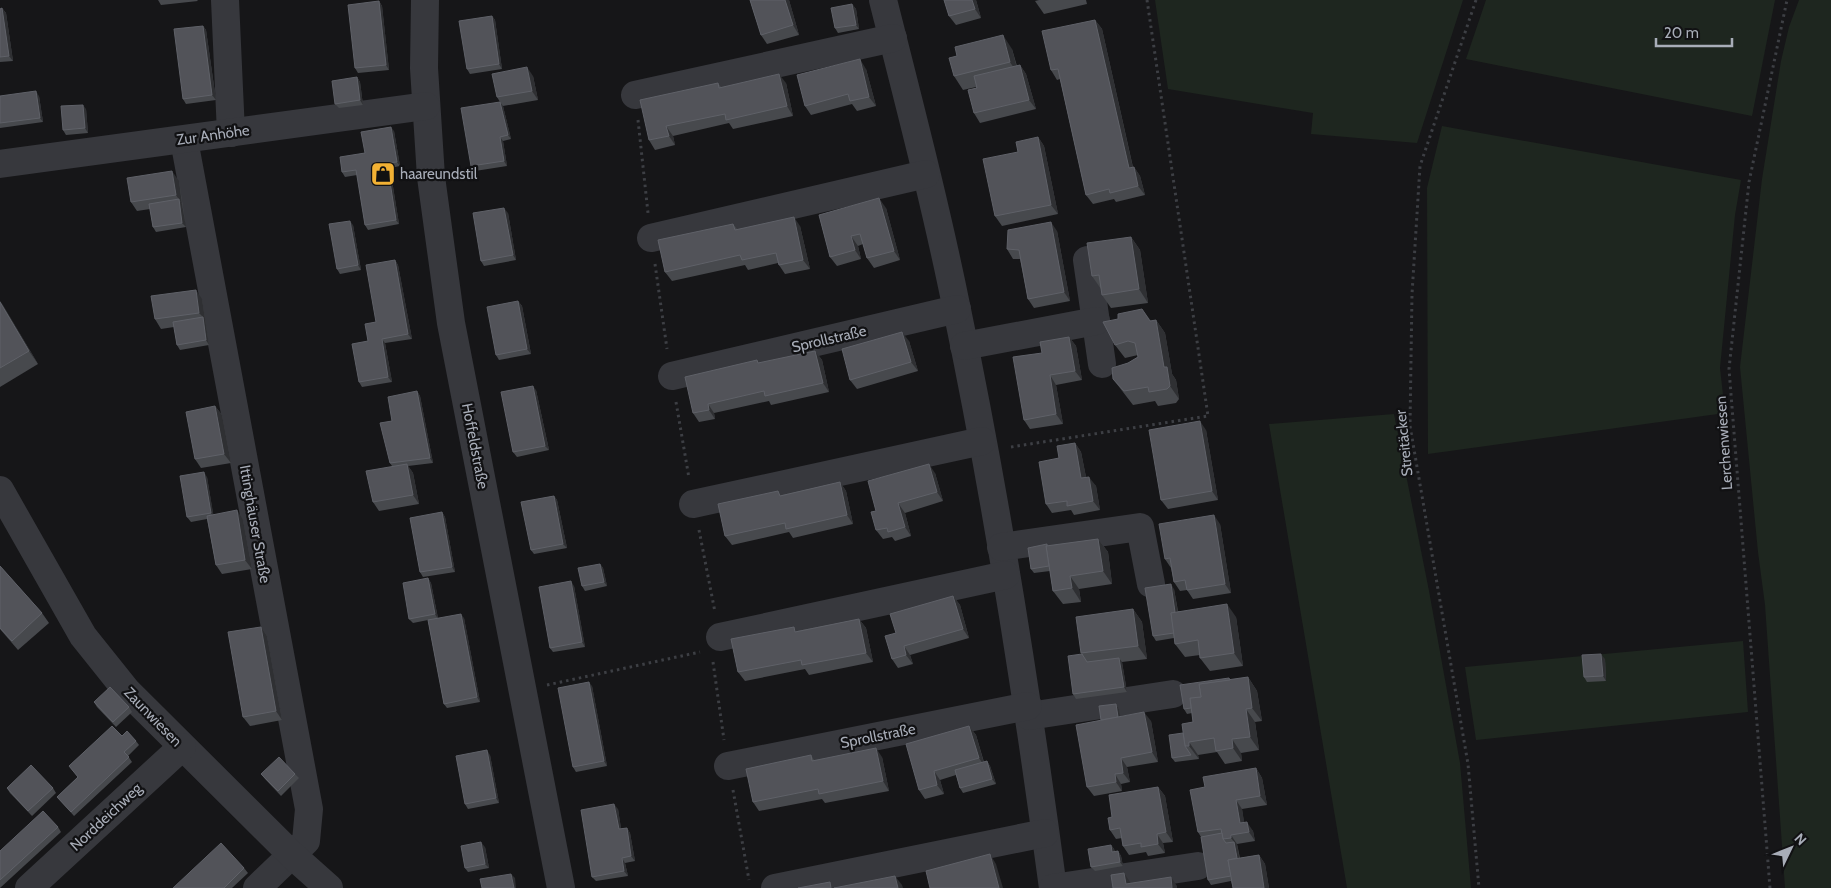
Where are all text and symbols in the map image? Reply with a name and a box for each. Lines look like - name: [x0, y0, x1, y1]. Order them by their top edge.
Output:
- scale bar: [1656, 15, 1732, 47]
- text: 20 m: [1664, 24, 1699, 42]
- street label: Zur Anhöhe: [175, 121, 251, 149]
- shop icon: haareundstil: [370, 161, 396, 187]
- place label: haareundstil: [400, 165, 478, 183]
- street label: Sprollstraße: [790, 322, 868, 356]
- street label: Lerchenwiesen: [1712, 395, 1736, 491]
- street label: Hoffeldstraße: [458, 401, 492, 491]
- street label: Streitäcker: [1392, 409, 1416, 477]
- street label: Ittinghäuser Straße: [236, 463, 274, 585]
- street label: Zaunwiesen: [120, 684, 186, 750]
- street label: Sprollstraße: [839, 720, 917, 752]
- street label: Norddeichweg: [66, 779, 146, 855]
- north arrow: [1766, 823, 1816, 873]
- text: N: [1791, 829, 1810, 849]

